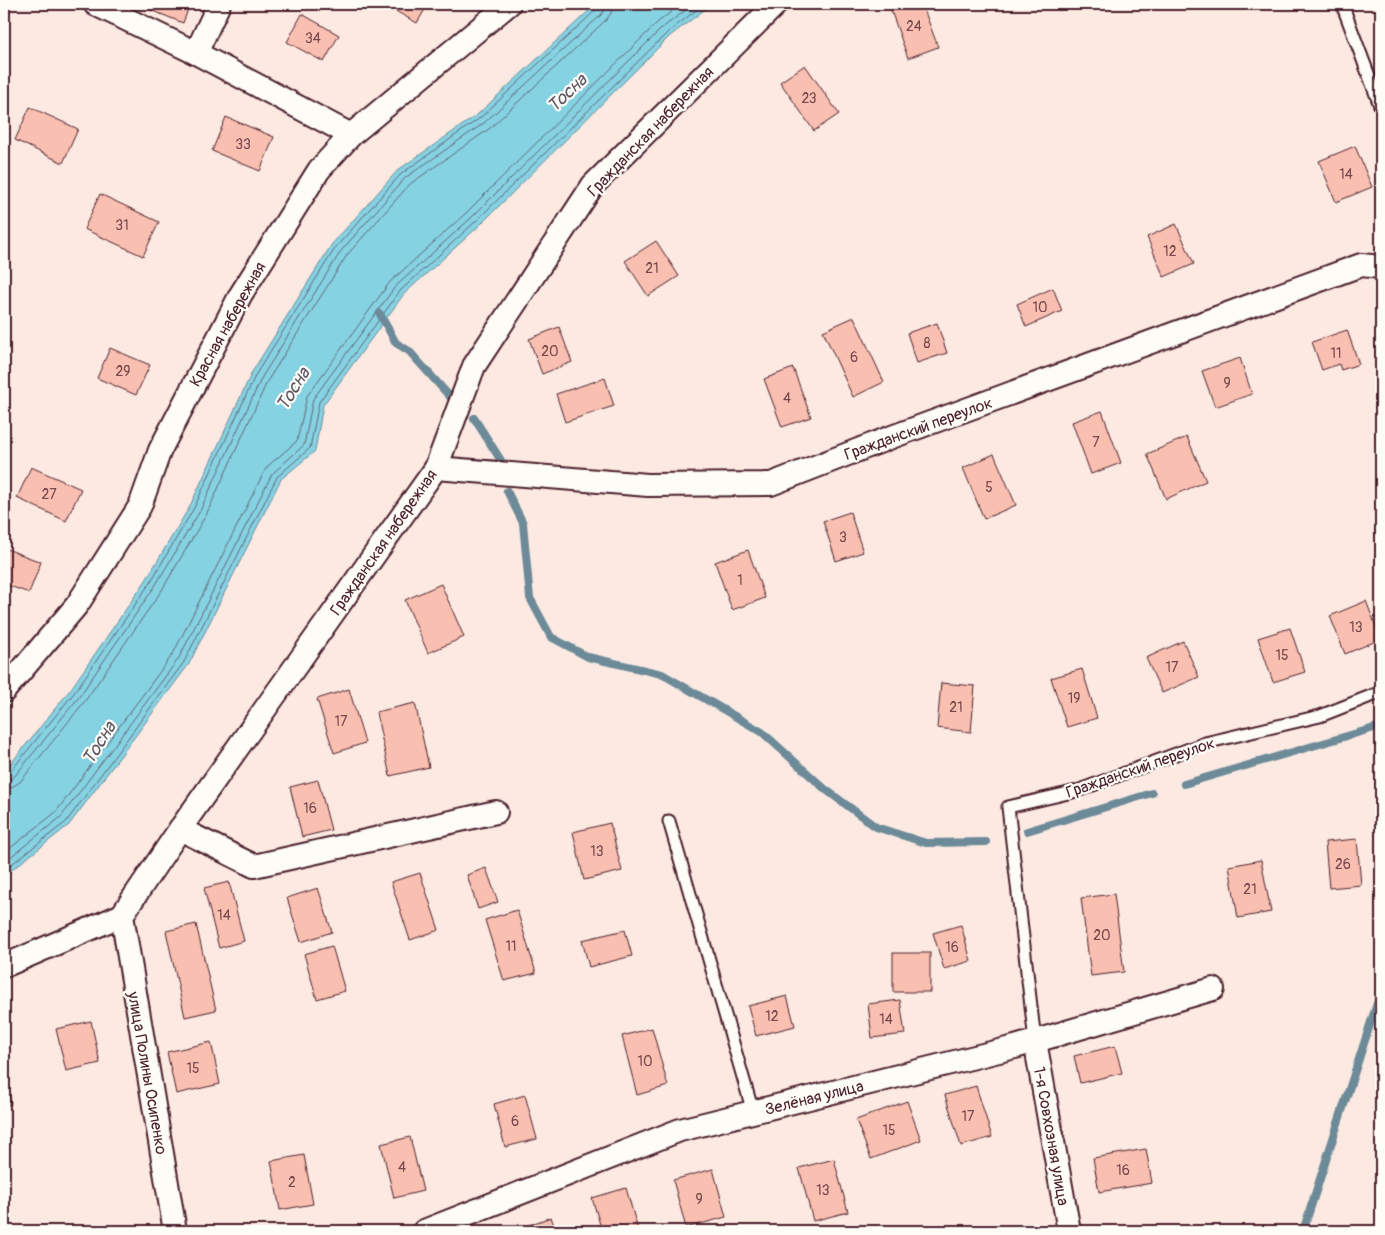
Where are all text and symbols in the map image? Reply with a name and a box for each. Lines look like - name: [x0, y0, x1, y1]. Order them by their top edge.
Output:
- house number: 24: [906, 18, 922, 35]
- house number: 34: [305, 30, 321, 47]
- street label: Гражданская набережная: [583, 62, 718, 201]
- water label: Тосна: [543, 68, 593, 118]
- house number: 23: [801, 90, 817, 107]
- house number: 33: [235, 136, 251, 153]
- house number: 14: [1339, 166, 1353, 183]
- house number: 31: [115, 217, 129, 234]
- house number: 12: [1163, 243, 1177, 260]
- street label: Красная набережная: [185, 259, 270, 390]
- house number: 21: [645, 260, 659, 277]
- house number: 10: [1032, 299, 1048, 316]
- house number: 8: [923, 335, 931, 352]
- house number: 20: [541, 343, 559, 360]
- house number: 11: [1331, 345, 1341, 362]
- house number: 6: [850, 349, 858, 366]
- water label: Тосна: [271, 362, 316, 415]
- house number: 29: [115, 363, 131, 380]
- house number: 9: [1223, 375, 1231, 392]
- house number: 4: [783, 390, 791, 407]
- street label: Гражданский переулок: [842, 393, 995, 465]
- house number: 7: [1092, 434, 1100, 451]
- street label: Гражданская набережная: [326, 466, 442, 619]
- house number: 5: [985, 479, 993, 496]
- house number: 27: [41, 486, 57, 503]
- house number: 3: [839, 529, 847, 546]
- house number: 1: [737, 572, 743, 589]
- house number: 13: [1349, 619, 1363, 636]
- house number: 15: [1275, 647, 1289, 664]
- house number: 17: [1166, 659, 1179, 676]
- house number: 19: [1068, 690, 1080, 707]
- house number: 21: [949, 699, 963, 716]
- house number: 17: [335, 713, 348, 730]
- water label: Тосна: [77, 716, 122, 769]
- street label: Гражданский переулок: [1063, 733, 1217, 803]
- house number: 16: [303, 800, 317, 817]
- house number: 13: [590, 843, 604, 860]
- house number: 26: [1335, 856, 1351, 873]
- house number: 21: [1243, 881, 1257, 898]
- house number: 14: [217, 907, 231, 924]
- house number: 20: [1093, 927, 1111, 944]
- house number: 11: [506, 938, 516, 955]
- house number: 16: [945, 939, 959, 956]
- street label: улица Полины Осипенко: [123, 989, 171, 1157]
- house number: 12: [765, 1008, 779, 1025]
- house number: 14: [879, 1011, 893, 1028]
- house number: 10: [637, 1053, 653, 1070]
- house number: 15: [186, 1060, 200, 1077]
- street label: 1-я Совхозная улица: [1029, 1065, 1073, 1207]
- street label: Зелёная улица: [763, 1076, 866, 1120]
- house number: 17: [962, 1108, 975, 1125]
- house number: 6: [511, 1113, 519, 1130]
- house number: 15: [882, 1122, 896, 1139]
- house number: 4: [398, 1159, 406, 1176]
- house number: 16: [1116, 1162, 1130, 1179]
- house number: 2: [288, 1174, 296, 1191]
- house number: 13: [816, 1182, 830, 1199]
- house number: 9: [695, 1191, 703, 1208]

